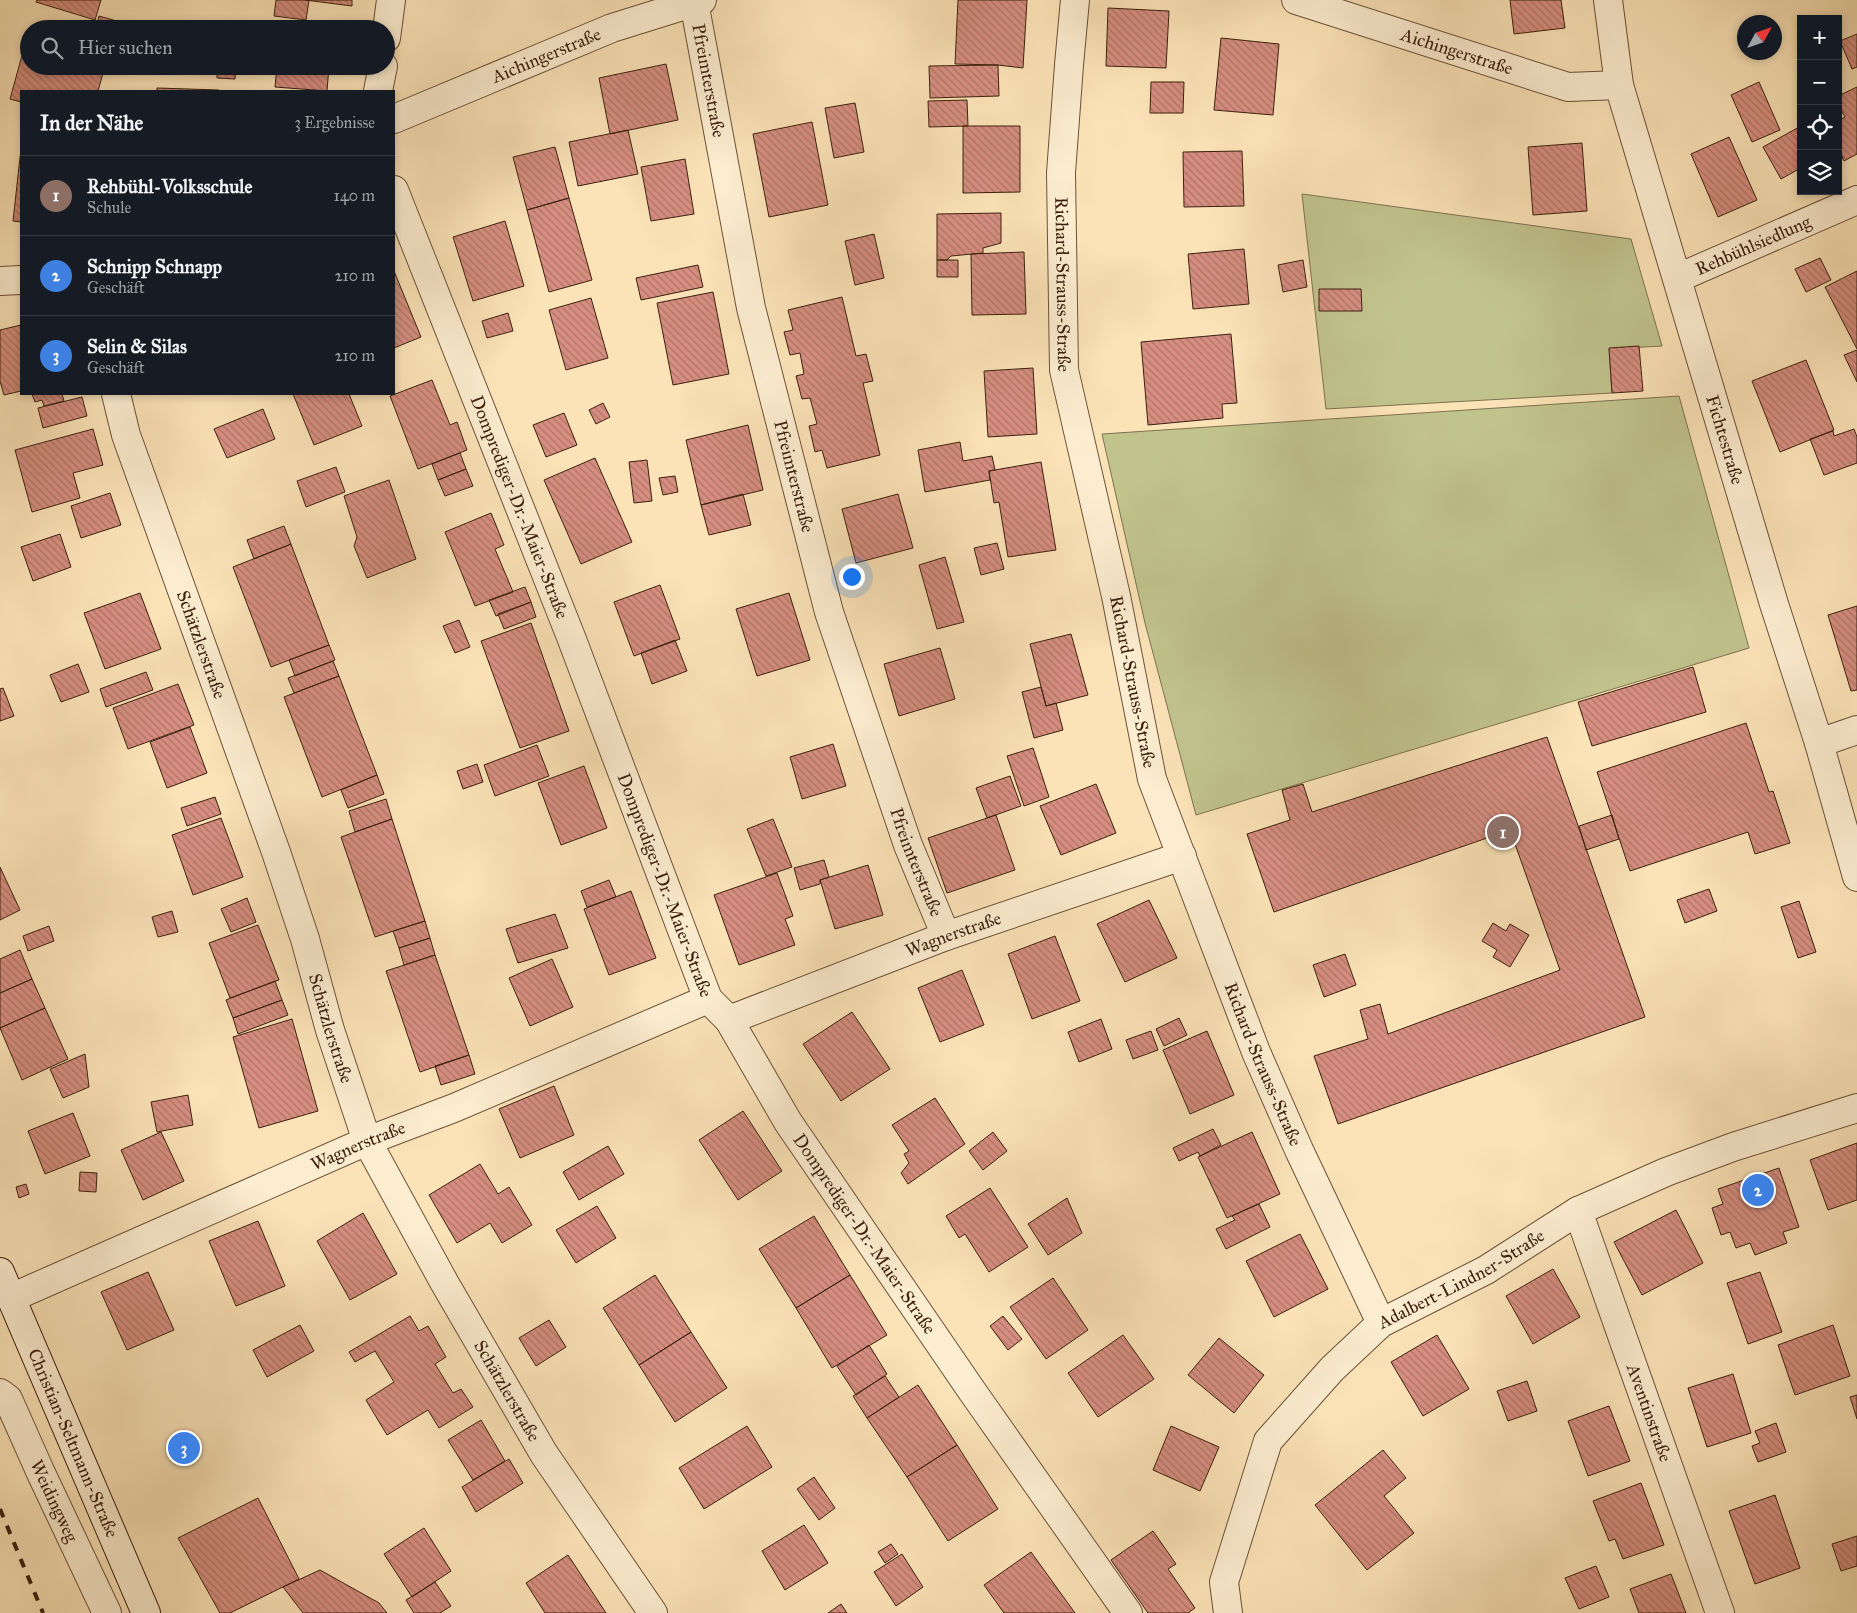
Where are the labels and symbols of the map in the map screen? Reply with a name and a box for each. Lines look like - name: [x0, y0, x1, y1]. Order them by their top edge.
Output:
- north arrow: [1737, 15, 1782, 60]
- street label: Pfreimterstraße: [687, 22, 730, 139]
- street label: Aichingerstraße: [488, 23, 604, 88]
- street label: Aichingerstraße: [1397, 23, 1516, 80]
- street label: Richard-Strauss-Straße: [1050, 197, 1075, 372]
- street label: Rehbühlsiedlung: [1692, 210, 1815, 280]
- street label: Domprediger-Dr.-Maier-Straße: [466, 392, 574, 622]
- street label: Fichtestraße: [1701, 392, 1749, 487]
- street label: Pfreimterstraße: [769, 418, 819, 535]
- your location: [839, 564, 865, 590]
- street label: Schätzlerstraße: [172, 588, 231, 702]
- street label: Richard-Strauss-Straße: [1105, 594, 1161, 770]
- street label: Domprediger-Dr.-Maier-Straße: [612, 770, 717, 1000]
- street label: Pfreimterstraße: [885, 805, 948, 920]
- pin: 1: [1487, 813, 1519, 851]
- street label: Wagnerstraße: [902, 907, 1004, 962]
- street label: Schätzlerstraße: [304, 971, 358, 1086]
- street label: Richard-Strauss-Straße: [1219, 979, 1307, 1149]
- street label: Wagnerstraße: [307, 1116, 408, 1175]
- street label: Domprediger-Dr.-Maier-Straße: [788, 1130, 941, 1338]
- pin: 2: [1742, 1171, 1774, 1209]
- street label: Adalbert-Lindner-Straße: [1373, 1224, 1549, 1334]
- street label: Schätzlerstraße: [469, 1336, 545, 1445]
- street label: Christian-Seltmann-Straße: [23, 1345, 123, 1541]
- street label: Aventinstraße: [1622, 1360, 1677, 1465]
- pin: 3: [168, 1429, 200, 1467]
- street label: Weidingweg: [25, 1456, 83, 1547]

